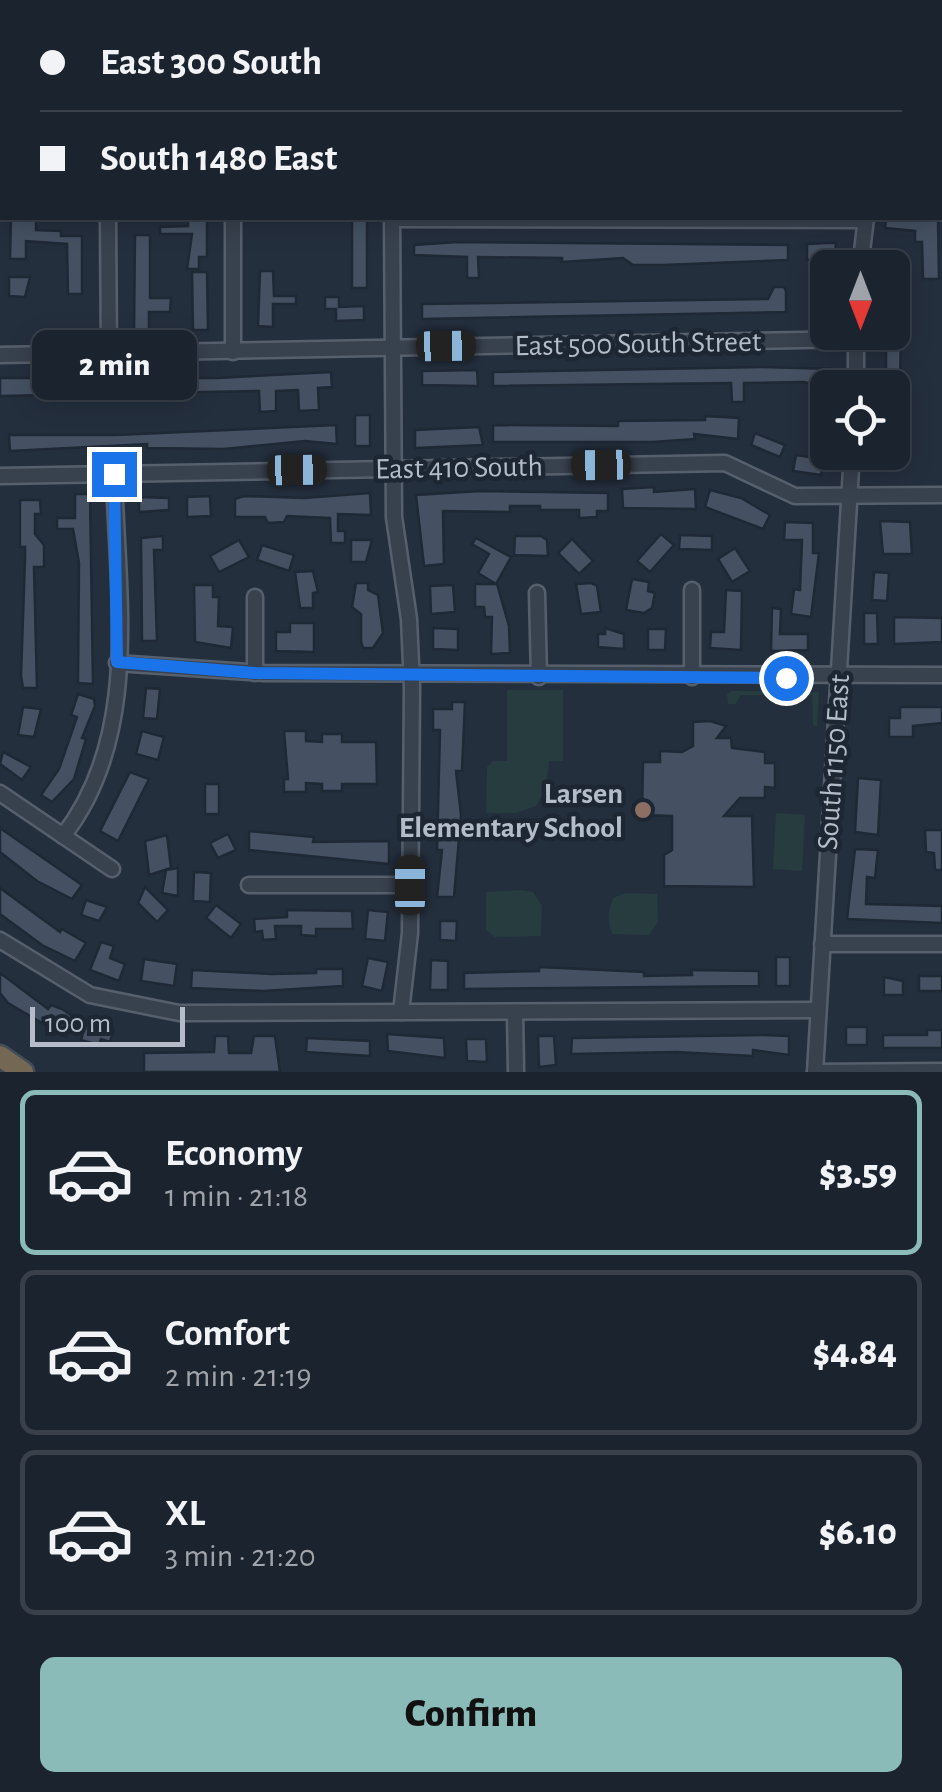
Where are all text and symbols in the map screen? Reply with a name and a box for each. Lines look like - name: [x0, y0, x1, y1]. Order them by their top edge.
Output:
- text: East 300 South: [100, 44, 322, 82]
- text: South 1480 East: [100, 140, 337, 178]
- north arrow: [810, 250, 910, 350]
- map controls: [810, 250, 910, 470]
- street label: East 500 South Street: [514, 327, 762, 361]
- callout: 2 min: [32, 329, 196, 399]
- car: [416, 330, 476, 362]
- text: 2 min: [79, 349, 150, 381]
- button: locate: [810, 370, 910, 470]
- car: [571, 449, 631, 481]
- route end: [92, 452, 137, 497]
- street label: East 410 South: [375, 452, 543, 484]
- car: [267, 454, 327, 486]
- route start: [764, 656, 809, 701]
- street label: South 1150 East: [813, 673, 855, 851]
- place label: Larsen Elementary School: [399, 779, 623, 843]
- marker: Larsen Elementary School: [632, 799, 654, 821]
- car: [395, 855, 425, 915]
- scale bar: [30, 1002, 185, 1046]
- text: 100 m: [45, 1010, 111, 1038]
- icon: car: [45, 1128, 135, 1218]
- text: Economy: [165, 1135, 303, 1173]
- text: $3.59: [819, 1154, 897, 1192]
- text: 1 min · 21:18: [165, 1180, 308, 1212]
- icon: car: [45, 1308, 135, 1398]
- text: Comfort: [165, 1315, 290, 1353]
- text: $4.84: [813, 1334, 897, 1372]
- text: 2 min · 21:19: [165, 1360, 312, 1392]
- icon: car: [45, 1488, 135, 1578]
- text: XL: [165, 1495, 205, 1533]
- text: $6.10: [819, 1514, 897, 1552]
- text: 3 min · 21:20: [165, 1540, 316, 1572]
- button: Confirm: [40, 1657, 902, 1772]

